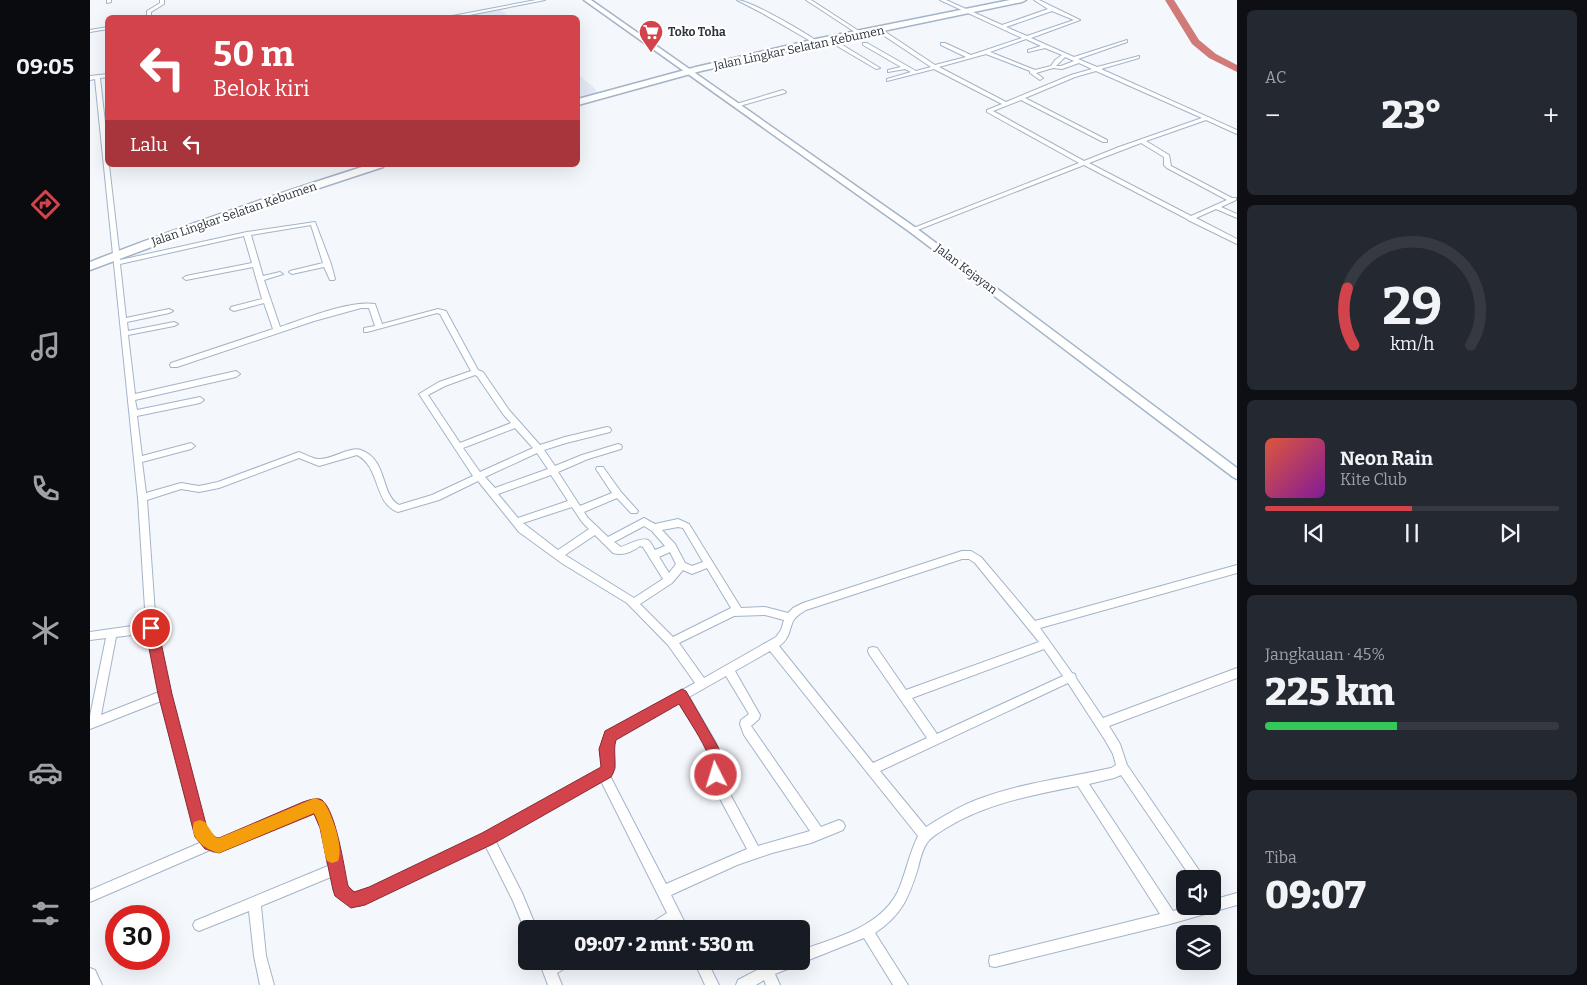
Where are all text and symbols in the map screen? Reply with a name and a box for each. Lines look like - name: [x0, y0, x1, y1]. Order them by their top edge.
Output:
- supermarket icon: Toko Toha: [638, 19, 664, 53]
- street label: Jalan Lingkar Selatan Kebumen: [712, 23, 886, 73]
- place label: Toko Toha: [668, 25, 726, 39]
- text: 50 m: [213, 33, 294, 75]
- icon: left: [130, 35, 195, 100]
- text: 09:05: [16, 53, 74, 80]
- text: AC: [1265, 68, 1286, 87]
- text: Belok kiri: [213, 75, 309, 102]
- text: 23°: [1382, 92, 1442, 138]
- text: −: [1265, 99, 1280, 132]
- text: +: [1543, 99, 1559, 132]
- icon: left: [178, 130, 206, 158]
- text: Lalu: [130, 133, 168, 156]
- street label: Jalan Lingkar Selatan Kebumen: [149, 179, 319, 249]
- icon: directions: [28, 187, 63, 222]
- street label: Jalan Kejayan: [931, 240, 1000, 297]
- text: 29: [1382, 275, 1442, 338]
- icon: music: [28, 329, 63, 364]
- text: km/h: [1390, 333, 1434, 355]
- text: Neon Rain: [1340, 447, 1433, 470]
- text: Kite Club: [1340, 470, 1407, 489]
- icon: phone: [28, 471, 63, 506]
- icon: previous: [1300, 519, 1328, 547]
- icon: pause: [1398, 519, 1426, 547]
- icon: next: [1496, 519, 1524, 547]
- pin: [130, 607, 172, 649]
- icon: climate: [28, 613, 63, 648]
- icon: arrive: [137, 614, 165, 642]
- text: Jangkauan · 45%: [1265, 645, 1385, 664]
- text: 225 km: [1265, 669, 1395, 715]
- position arrow: [689, 748, 741, 800]
- icon: car: [28, 755, 63, 790]
- text: Tiba: [1265, 848, 1297, 867]
- map controls: [1176, 870, 1221, 970]
- button: sound: [1176, 870, 1221, 915]
- text: 09:07: [1265, 872, 1366, 918]
- icon: filters: [28, 896, 63, 931]
- speed limit sign: 30: [105, 905, 170, 970]
- button: layers: [1176, 925, 1221, 970]
- text: 09:07 · 2 mnt · 530 m: [574, 933, 754, 956]

